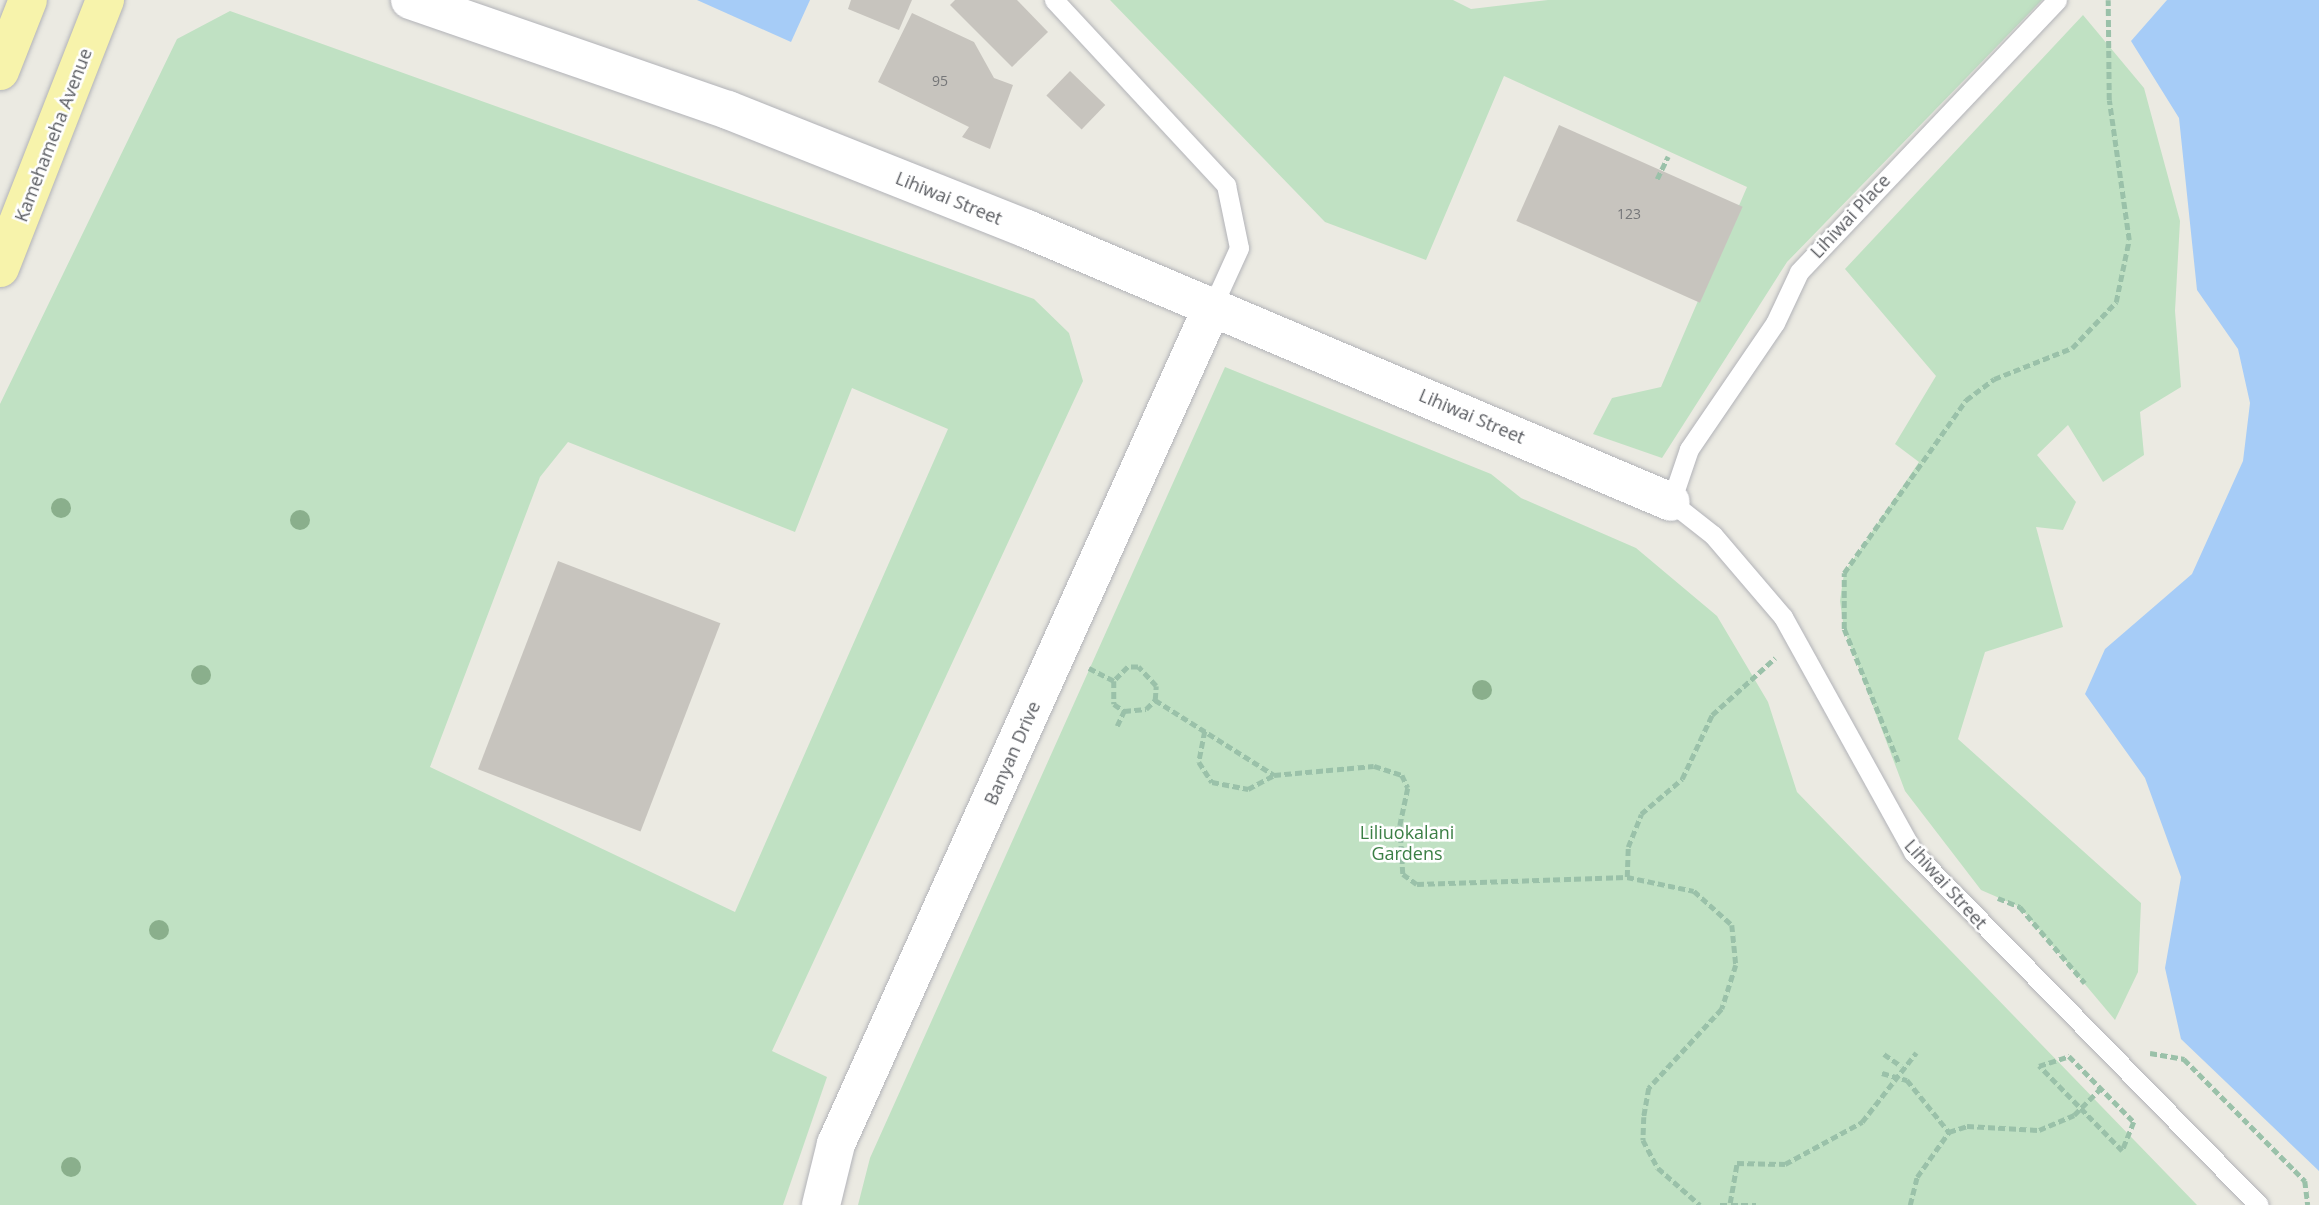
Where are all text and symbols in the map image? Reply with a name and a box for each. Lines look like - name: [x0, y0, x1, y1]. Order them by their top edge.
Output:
- street label: Kamehameha Avenue: [10, 45, 96, 225]
- house number: 95: [932, 73, 948, 89]
- street label: Lihiwai Street: [893, 167, 1005, 229]
- street label: Lihiwai Place: [1806, 170, 1894, 262]
- house number: 123: [1617, 206, 1641, 222]
- street label: Lihiwai Street: [1416, 384, 1528, 448]
- street label: Banyan Drive: [979, 698, 1045, 808]
- park label: Liliuokalani Gardens: [1360, 822, 1454, 864]
- street label: Lihiwai Street: [1900, 835, 1992, 933]

